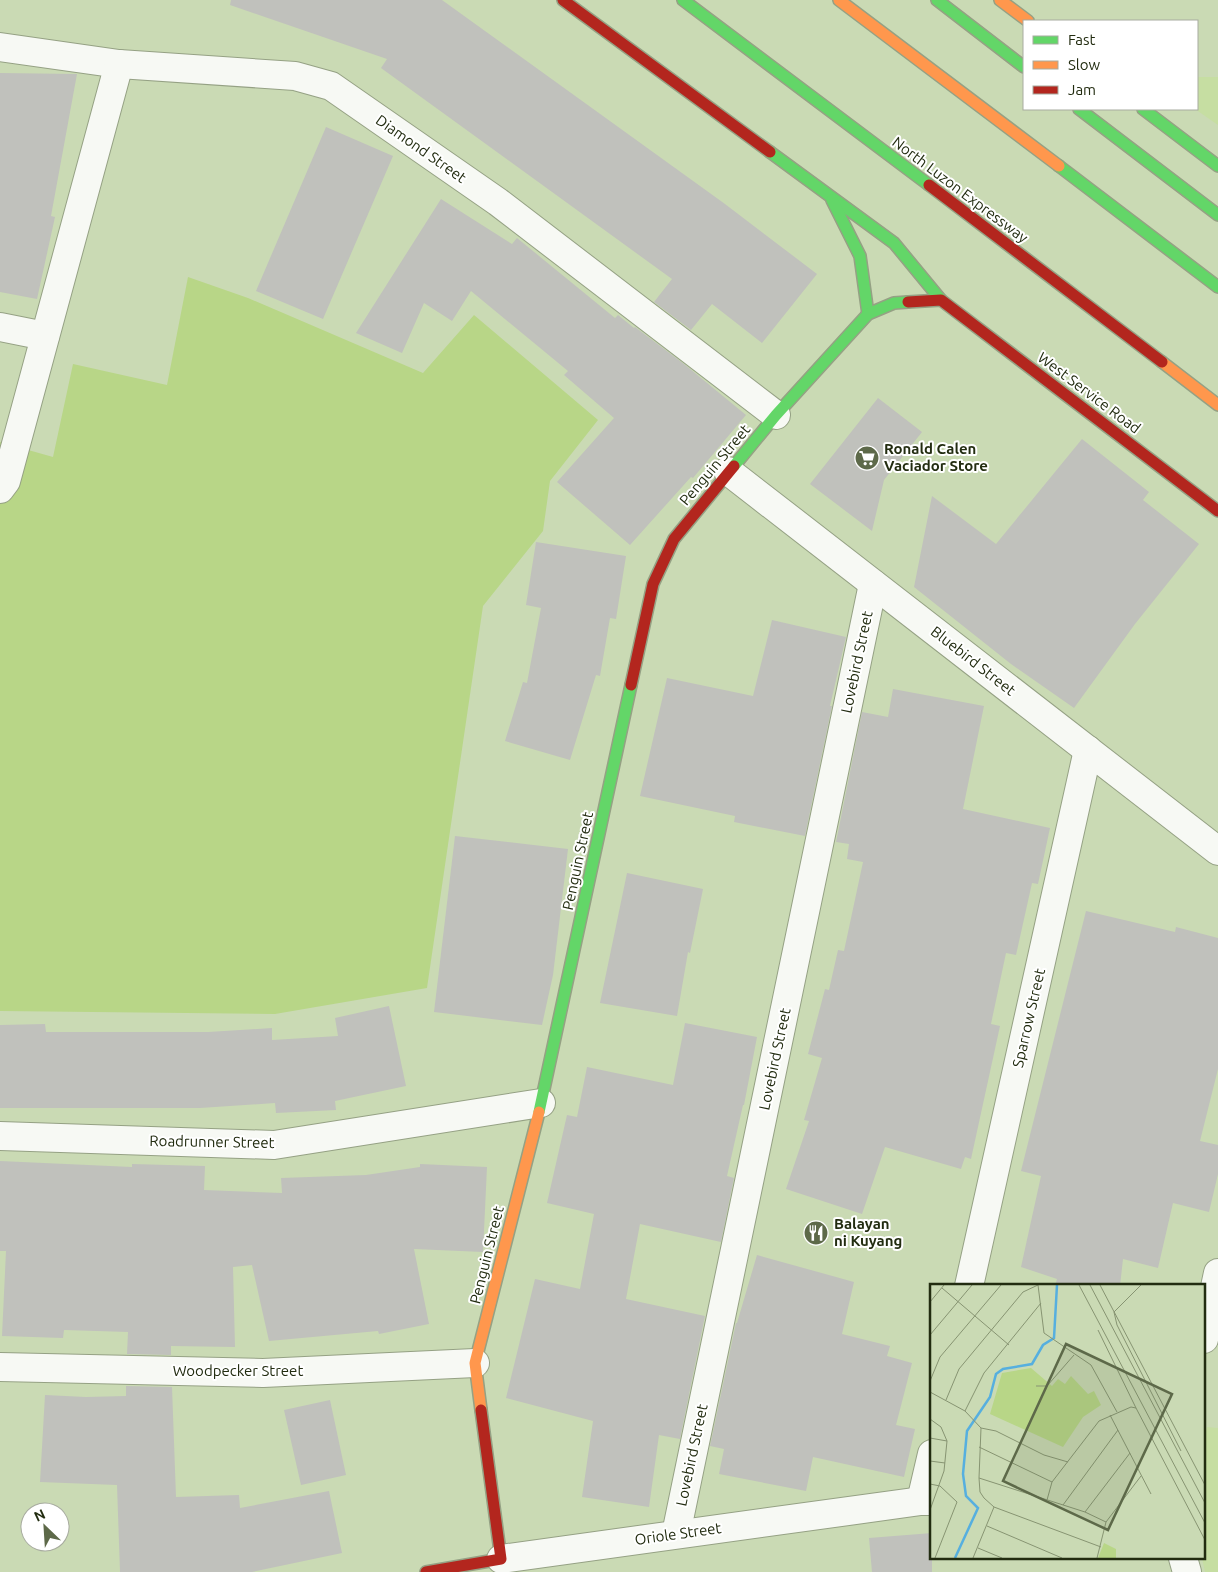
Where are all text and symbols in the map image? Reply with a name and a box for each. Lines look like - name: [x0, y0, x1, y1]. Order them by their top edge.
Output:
- legend: [1023, 20, 1198, 110]
- text: Fast: [1068, 31, 1096, 48]
- text: Slow: [1068, 56, 1101, 73]
- text: Jam: [1068, 81, 1096, 98]
- street label: Diamond Street: [373, 111, 470, 186]
- street label: North Luzon Expressway: [889, 133, 1031, 246]
- street label: West Service Road: [1035, 348, 1144, 437]
- street label: Penguin Street: [676, 421, 753, 509]
- place label: Ronald Calen Vaciador Store: [884, 440, 988, 474]
- supermarket icon: Ronald Calen Vaciador Store: [854, 445, 880, 471]
- street label: Lovebird Street: [837, 609, 876, 715]
- street label: Bluebird Street: [928, 622, 1019, 699]
- street label: Penguin Street: [559, 810, 596, 912]
- street label: Sparrow Street: [1009, 966, 1048, 1069]
- street label: Lovebird Street: [755, 1006, 794, 1112]
- street label: Roadrunner Street: [149, 1132, 275, 1151]
- street label: Penguin Street: [466, 1204, 507, 1306]
- place label: Balayan ni Kuyang: [834, 1215, 902, 1249]
- restaurant icon: Balayan ni Kuyang: [803, 1220, 829, 1246]
- inset map: [930, 1284, 1206, 1560]
- street label: Woodpecker Street: [173, 1362, 303, 1379]
- street label: Lovebird Street: [672, 1402, 711, 1508]
- north arrow: [20, 1502, 70, 1552]
- text: N: [31, 1506, 48, 1525]
- street label: Oriole Street: [634, 1519, 722, 1548]

